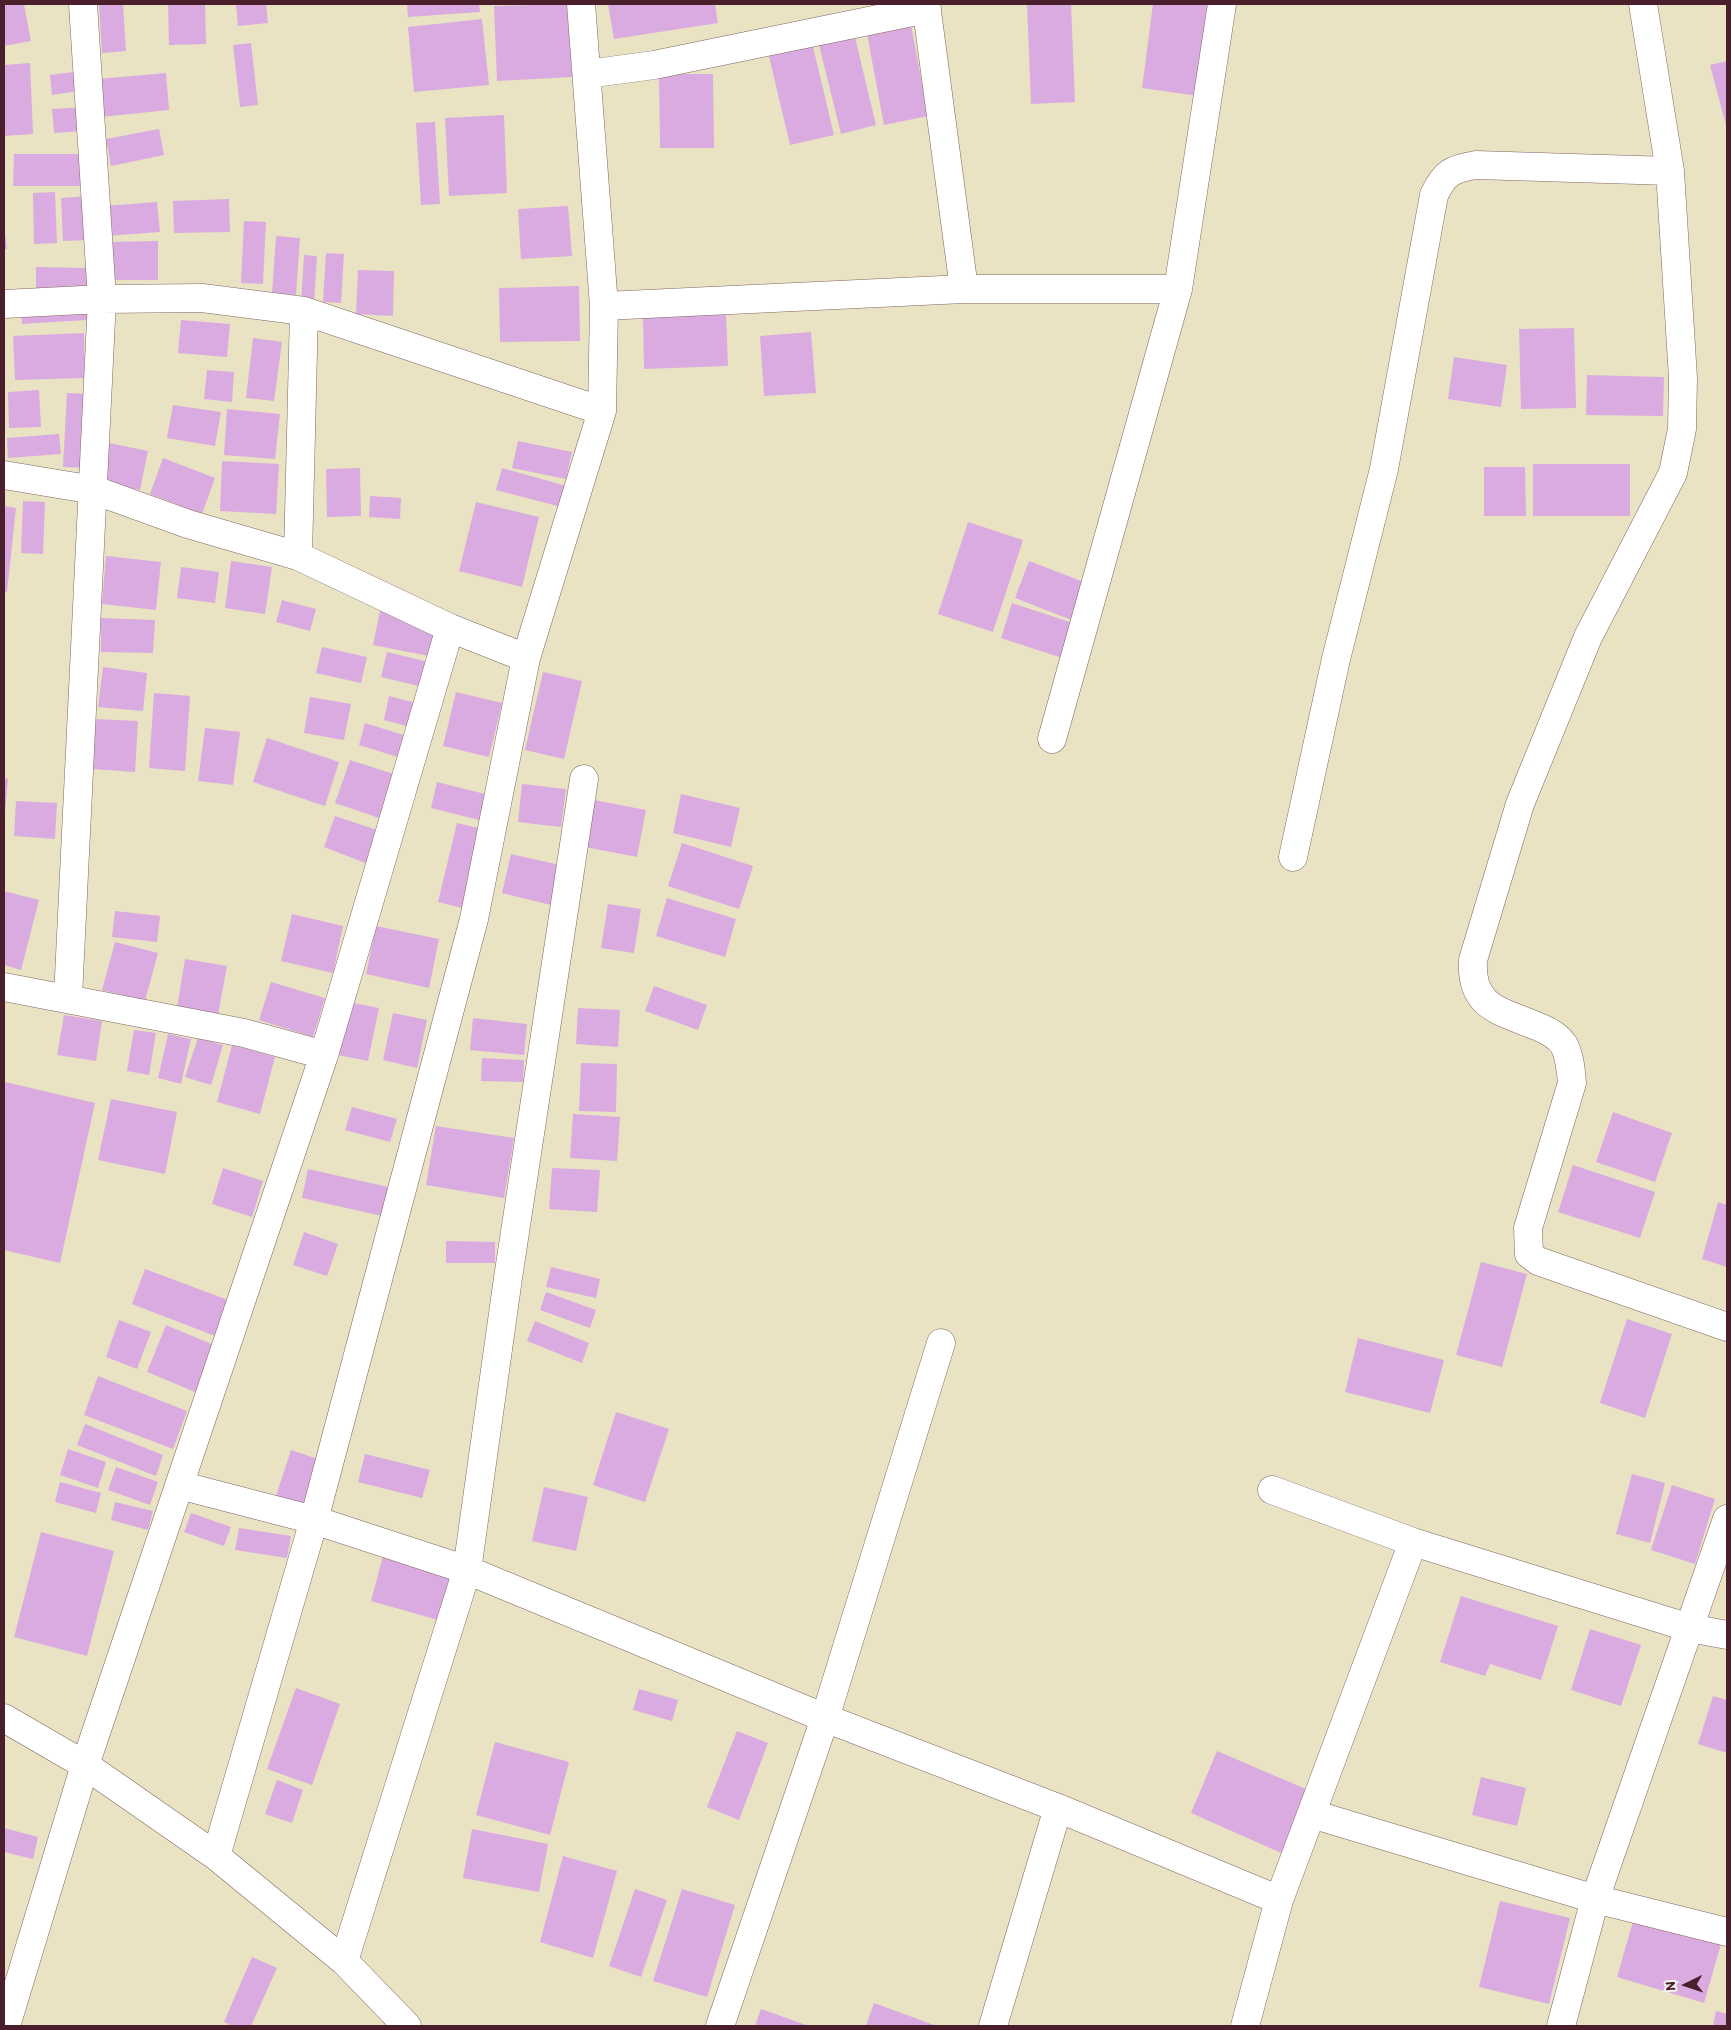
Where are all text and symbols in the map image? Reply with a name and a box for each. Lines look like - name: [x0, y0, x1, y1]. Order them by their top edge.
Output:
- north arrow: [1661, 1960, 1711, 2010]
- text: N: [1662, 1981, 1679, 1991]

